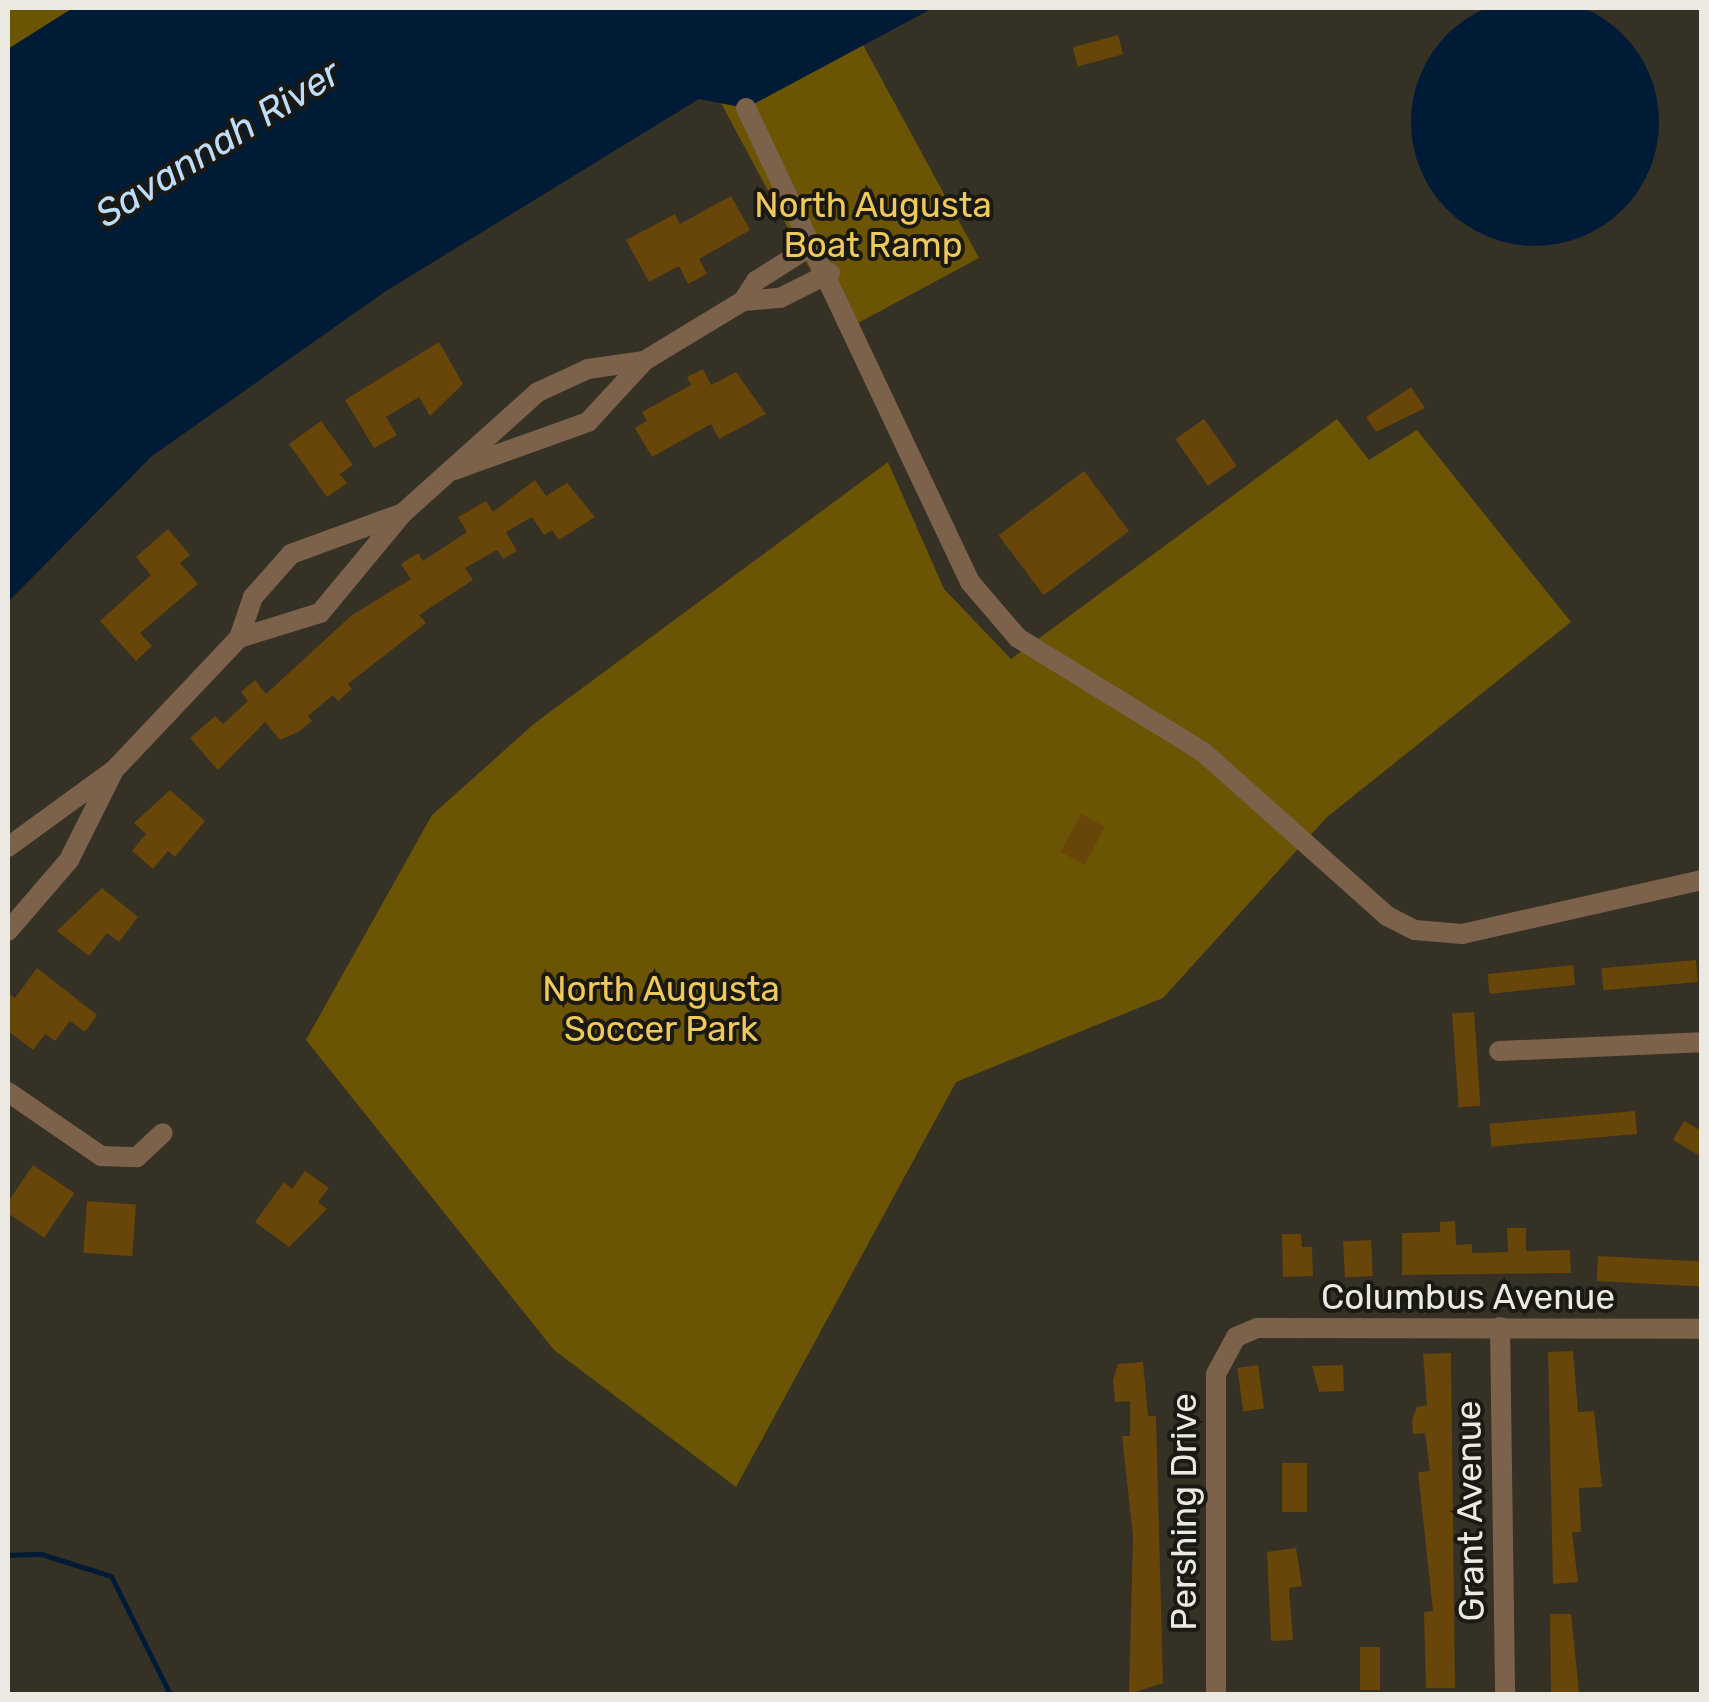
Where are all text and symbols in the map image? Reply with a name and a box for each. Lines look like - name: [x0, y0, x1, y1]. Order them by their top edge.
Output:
- water label: Savannah River: [87, 50, 349, 238]
- park label: North Augusta Boat Ramp: [754, 184, 992, 266]
- park label: North Augusta Soccer Park: [542, 968, 780, 1050]
- street label: Columbus Avenue: [1321, 1276, 1615, 1318]
- street label: Pershing Drive: [1163, 1393, 1205, 1631]
- street label: Grant Avenue: [1447, 1400, 1493, 1622]

